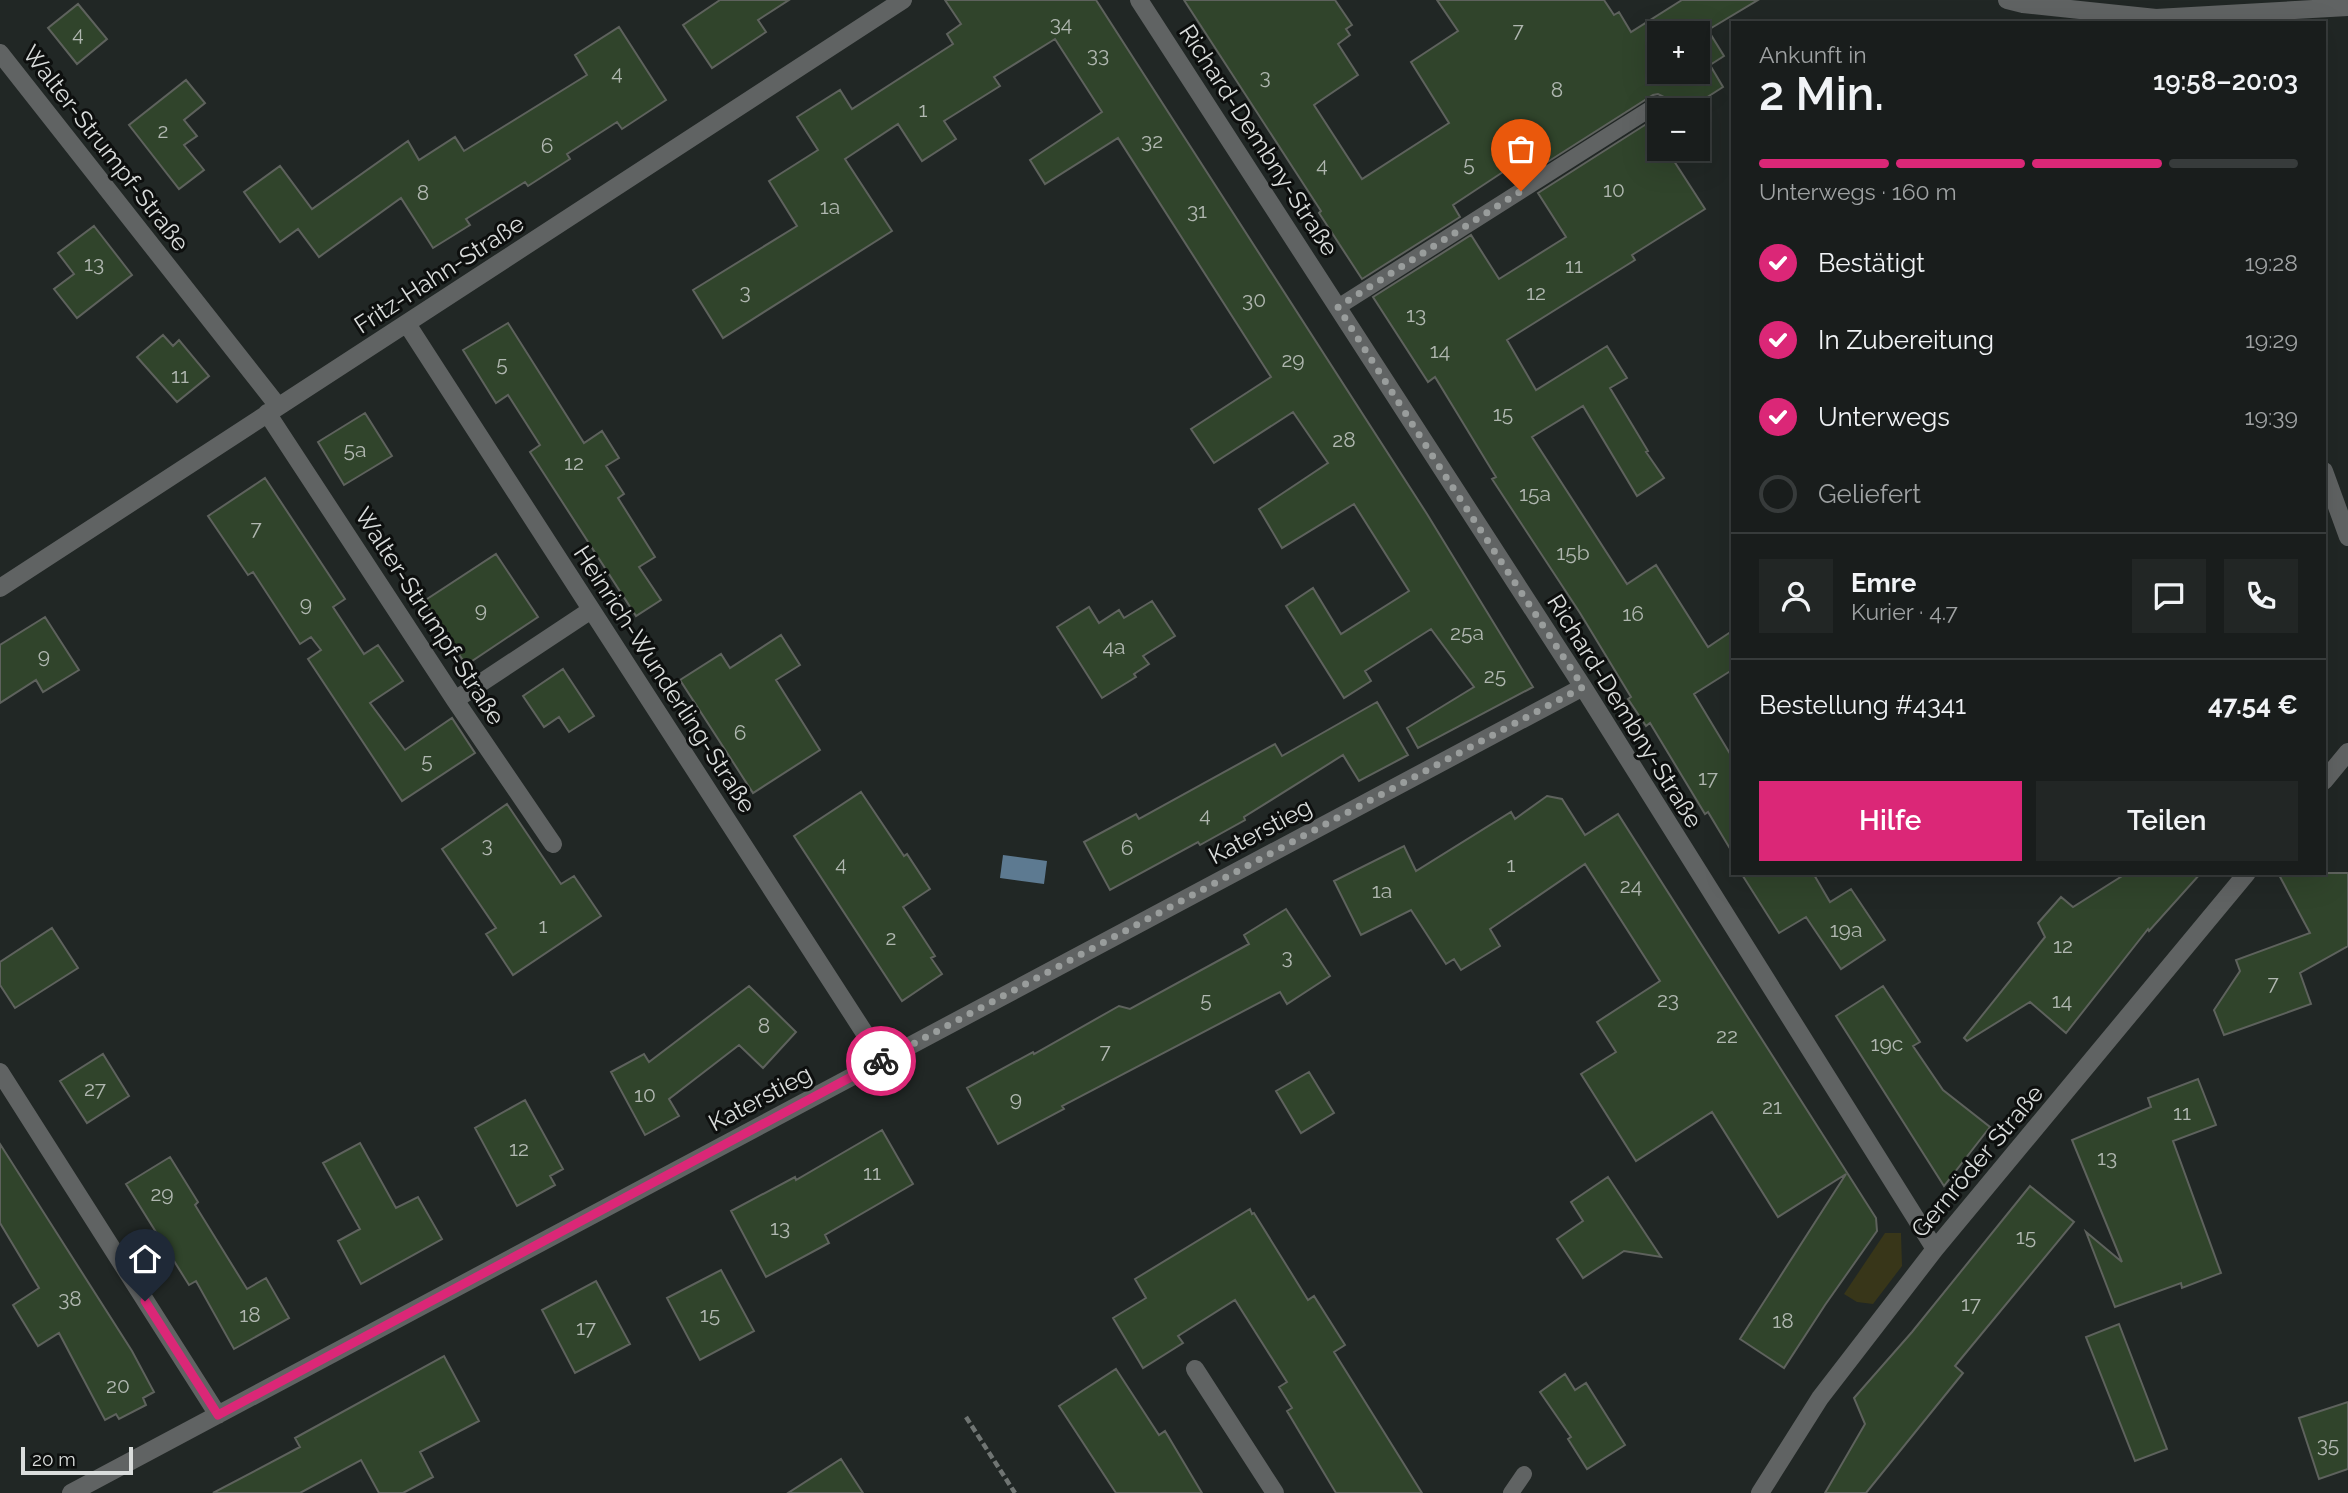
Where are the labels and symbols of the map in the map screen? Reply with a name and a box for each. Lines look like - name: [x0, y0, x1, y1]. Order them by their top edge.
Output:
- house number: 34: [1050, 11, 1072, 36]
- house number: 7: [1512, 17, 1524, 42]
- street label: Richard-Dembny-Straße: [1173, 19, 1345, 261]
- house number: 4: [72, 21, 84, 46]
- street label: Walter-Strumpf-Straße: [17, 39, 195, 257]
- house number: 33: [1087, 42, 1109, 67]
- house number: 4: [611, 60, 623, 85]
- house number: 3: [1259, 64, 1271, 89]
- house number: 8: [1551, 77, 1563, 102]
- house number: 1: [919, 97, 928, 122]
- house number: 2: [158, 118, 168, 143]
- pin: [1491, 119, 1551, 191]
- house number: 32: [1141, 128, 1163, 153]
- house number: 6: [541, 133, 553, 158]
- house number: 5: [1463, 151, 1475, 176]
- house number: 4: [1316, 152, 1328, 177]
- house number: 10: [1603, 177, 1625, 202]
- house number: 8: [417, 180, 429, 205]
- house number: 1a: [820, 194, 840, 219]
- house number: 31: [1187, 198, 1207, 223]
- street label: Fritz-Hahn-Straße: [349, 208, 529, 340]
- house number: 13: [84, 251, 104, 276]
- house number: 11: [1565, 253, 1583, 278]
- house number: 3: [739, 279, 751, 304]
- house number: 12: [1526, 280, 1546, 305]
- house number: 30: [1242, 287, 1266, 312]
- house number: 13: [1406, 302, 1426, 327]
- house number: 14: [1430, 338, 1450, 363]
- house number: 29: [1281, 347, 1305, 372]
- house number: 5: [496, 351, 508, 376]
- house number: 11: [171, 363, 189, 388]
- house number: 15: [1493, 401, 1513, 426]
- house number: 28: [1332, 427, 1356, 452]
- house number: 5a: [344, 437, 366, 462]
- house number: 12: [564, 450, 584, 475]
- house number: 15a: [1519, 481, 1551, 506]
- street label: Walter-Strumpf-Straße: [349, 502, 511, 730]
- house number: 7: [250, 515, 262, 540]
- street label: Heinrich-Wunderling-Straße: [568, 540, 762, 818]
- house number: 15b: [1556, 540, 1590, 565]
- street label: Richard-Dembny-Straße: [1541, 589, 1709, 833]
- house number: 9: [300, 591, 312, 616]
- house number: 9: [475, 597, 487, 622]
- house number: 16: [1622, 601, 1644, 626]
- house number: 25a: [1450, 620, 1484, 645]
- house number: 4a: [1103, 634, 1125, 659]
- house number: 9: [38, 643, 50, 668]
- house number: 25: [1484, 663, 1506, 688]
- house number: 6: [734, 720, 746, 745]
- house number: 5: [421, 748, 433, 773]
- house number: 17: [1698, 765, 1719, 790]
- street label: Katerstieg: [1204, 792, 1316, 870]
- house number: 4: [1199, 802, 1211, 827]
- house number: 3: [481, 832, 493, 857]
- house number: 6: [1121, 835, 1133, 860]
- house number: 4: [835, 851, 847, 876]
- house number: 1: [1507, 852, 1516, 877]
- house number: 24: [1620, 873, 1642, 898]
- house number: 1a: [1372, 878, 1392, 903]
- house number: 1: [539, 913, 548, 938]
- house number: 19a: [1830, 917, 1862, 942]
- house number: 2: [886, 925, 896, 950]
- house number: 12: [2053, 933, 2073, 958]
- house number: 3: [1281, 944, 1293, 969]
- house number: 7: [2267, 970, 2279, 995]
- house number: 5: [1200, 987, 1212, 1012]
- house number: 23: [1657, 987, 1679, 1012]
- house number: 14: [2052, 988, 2072, 1013]
- house number: 8: [758, 1013, 770, 1038]
- house number: 22: [1716, 1023, 1738, 1048]
- courier: [846, 1026, 916, 1096]
- house number: 19c: [1871, 1031, 1903, 1056]
- house number: 7: [1099, 1038, 1111, 1063]
- street label: Katerstieg: [704, 1059, 816, 1137]
- house number: 27: [84, 1076, 107, 1101]
- street label: Gernröder Straße: [1905, 1079, 2049, 1243]
- house number: 10: [634, 1082, 656, 1107]
- house number: 9: [1010, 1086, 1022, 1111]
- house number: 21: [1762, 1094, 1782, 1119]
- house number: 11: [2173, 1100, 2191, 1125]
- house number: 12: [509, 1136, 529, 1161]
- house number: 13: [2097, 1145, 2117, 1170]
- house number: 11: [863, 1160, 881, 1185]
- house number: 29: [150, 1181, 174, 1206]
- house number: 13: [770, 1215, 790, 1240]
- house number: 15: [2016, 1224, 2036, 1249]
- pin: [115, 1229, 175, 1301]
- house number: 38: [58, 1286, 82, 1311]
- house number: 17: [1961, 1291, 1982, 1316]
- house number: 18: [239, 1302, 261, 1327]
- house number: 15: [700, 1302, 720, 1327]
- house number: 18: [1772, 1308, 1794, 1333]
- house number: 17: [576, 1315, 597, 1340]
- house number: 20: [106, 1373, 130, 1398]
- house number: 35: [2317, 1432, 2339, 1457]
- scale bar: [21, 1444, 133, 1476]

